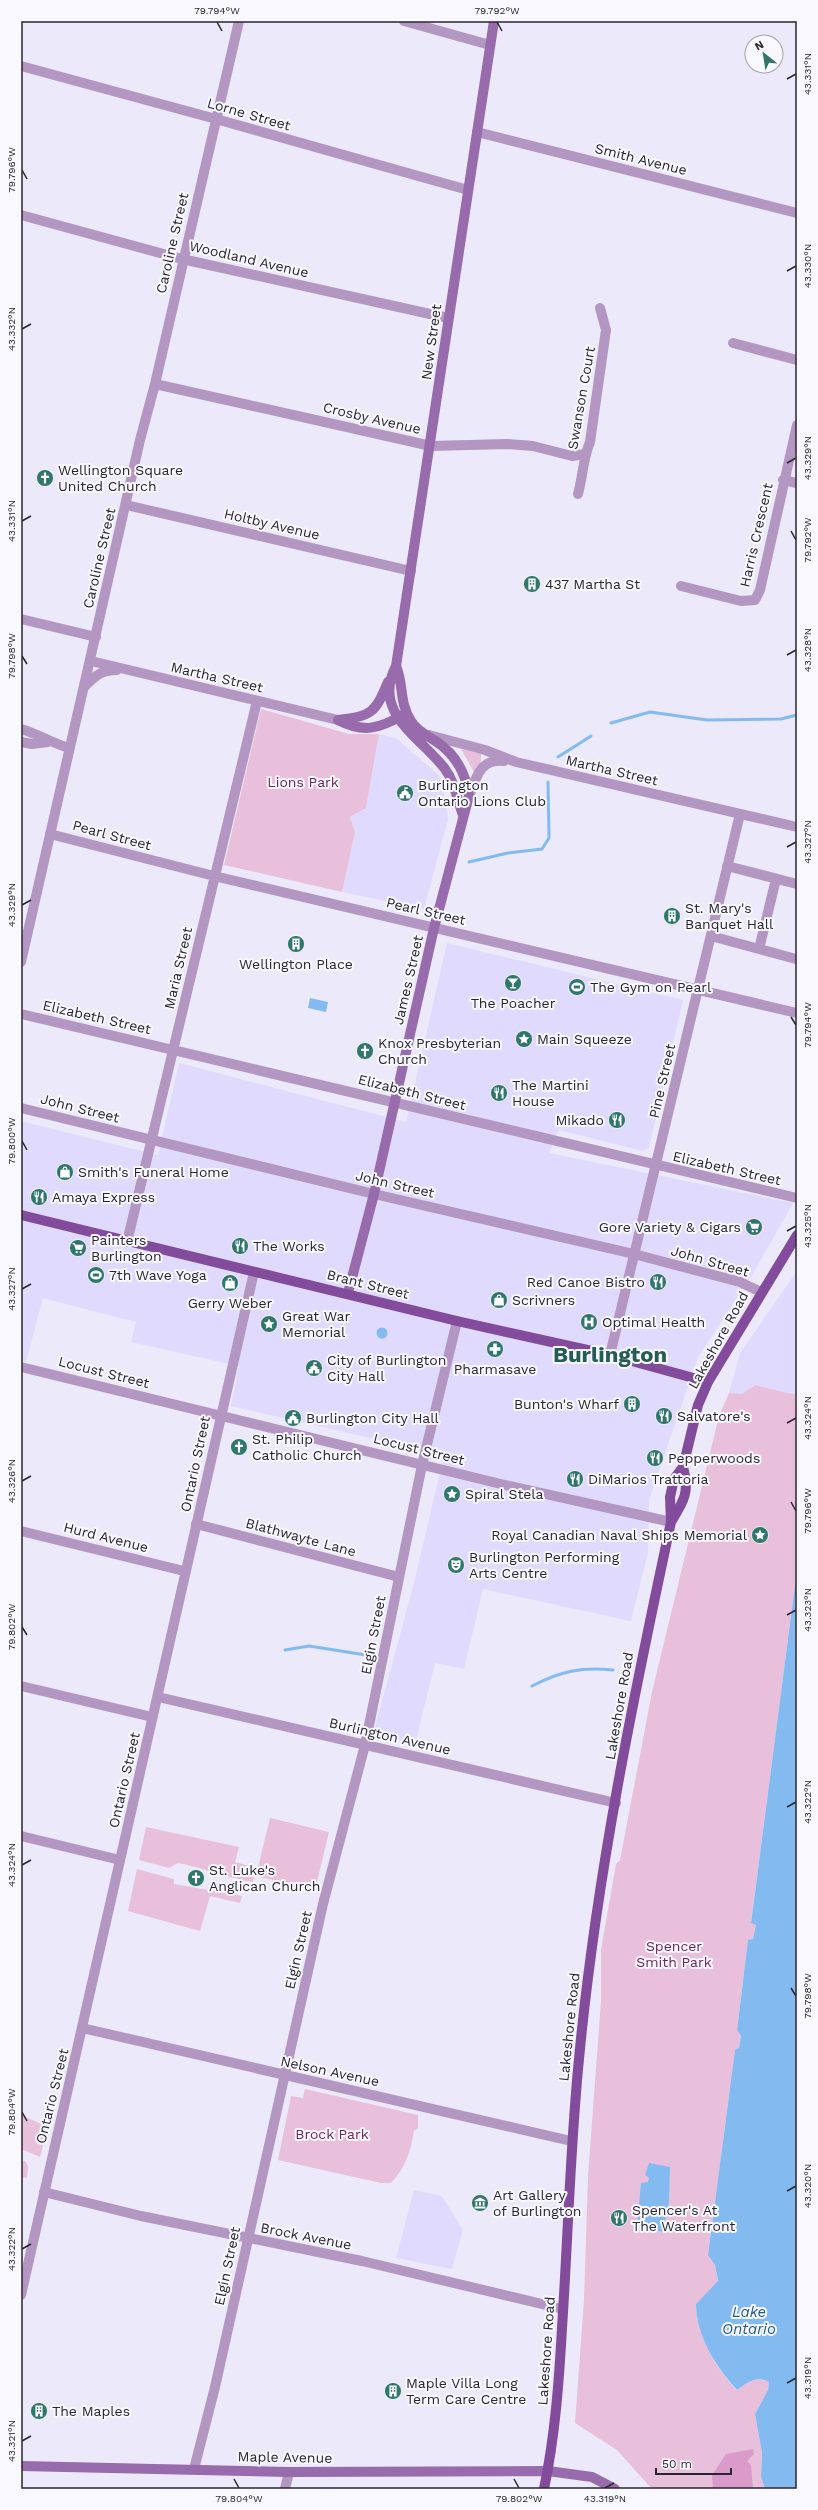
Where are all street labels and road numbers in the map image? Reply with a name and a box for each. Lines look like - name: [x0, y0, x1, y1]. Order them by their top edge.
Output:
- street label: Lorne Street: [205, 94, 293, 134]
- street label: Smith Avenue: [593, 140, 689, 178]
- street label: Caroline Street: [153, 191, 191, 295]
- street label: Woodland Avenue: [188, 237, 310, 281]
- street label: New Street: [418, 303, 444, 381]
- street label: Swanson Court: [564, 345, 598, 451]
- street label: Crosby Avenue: [321, 399, 423, 437]
- street label: Harris Crescent: [736, 481, 776, 589]
- street label: Holtby Avenue: [223, 505, 321, 543]
- street label: Caroline Street: [80, 506, 118, 610]
- street label: Martha Street: [169, 659, 265, 695]
- street label: Martha Street: [564, 752, 660, 788]
- street label: Pearl Street: [71, 817, 153, 853]
- street label: Pearl Street: [385, 894, 467, 928]
- street label: Maria Street: [161, 925, 195, 1011]
- street label: James Street: [390, 934, 426, 1026]
- street label: Elizabeth Street: [41, 997, 153, 1037]
- street label: Pine Street: [646, 1042, 678, 1120]
- street label: Elizabeth Street: [356, 1071, 468, 1113]
- street label: John Street: [39, 1091, 121, 1126]
- street label: Elizabeth Street: [671, 1148, 783, 1188]
- street label: John Street: [354, 1167, 436, 1201]
- street label: John Street: [669, 1242, 751, 1280]
- street label: Brant Street: [325, 1266, 411, 1302]
- street label: Lakeshore Road: [685, 1288, 751, 1392]
- street label: Locust Street: [57, 1353, 151, 1391]
- street label: Ontario Street: [177, 1415, 213, 1513]
- street label: Locust Street: [372, 1430, 466, 1468]
- street label: Blathwayte Lane: [244, 1515, 358, 1559]
- street label: Hurd Avenue: [62, 1519, 150, 1555]
- street label: Elgin Street: [358, 1594, 389, 1676]
- street label: Lakeshore Road: [602, 1651, 636, 1761]
- street label: Burlington Avenue: [328, 1714, 452, 1758]
- street label: Ontario Street: [105, 1731, 143, 1829]
- street label: Elgin Street: [281, 1909, 315, 1991]
- street label: Lakeshore Road: [555, 1972, 583, 2082]
- street label: Ontario Street: [32, 2047, 72, 2145]
- street label: Nelson Avenue: [279, 2053, 381, 2089]
- street label: Brock Avenue: [259, 2219, 353, 2253]
- street label: Elgin Street: [211, 2225, 243, 2307]
- street label: Lakeshore Road: [534, 2296, 558, 2406]
- street label: Maple Avenue: [238, 2448, 332, 2466]

